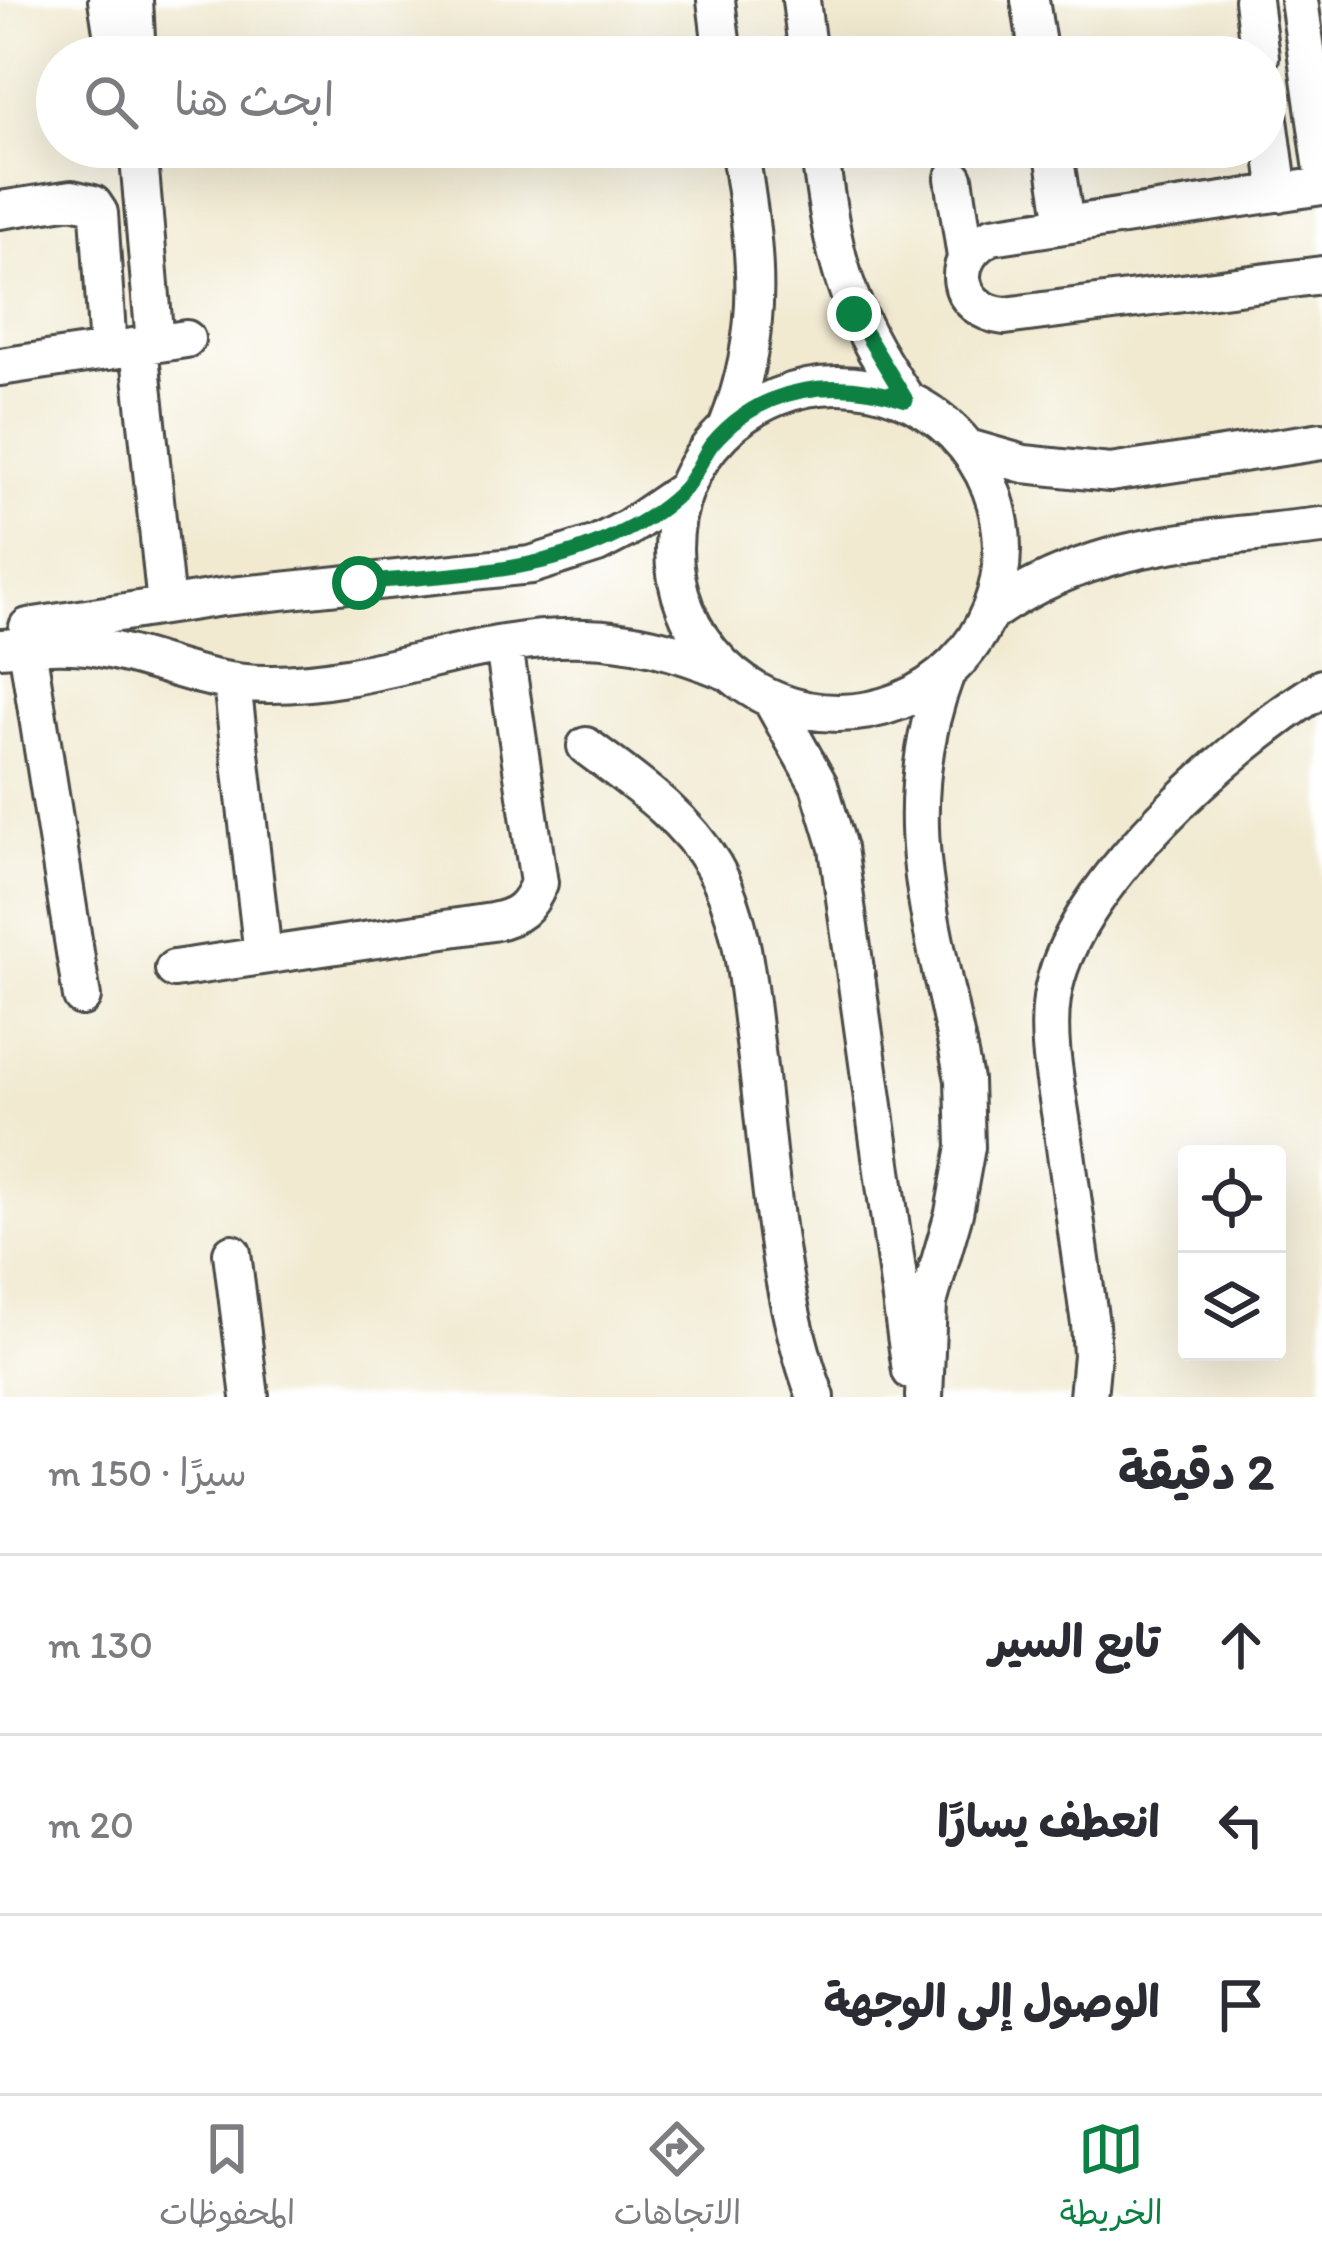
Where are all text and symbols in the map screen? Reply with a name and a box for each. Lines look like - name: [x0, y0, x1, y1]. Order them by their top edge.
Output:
- search box: [36, 36, 1286, 168]
- icon: search: [78, 69, 144, 135]
- text: ابحث هنا: [174, 72, 335, 126]
- route end: [827, 287, 881, 341]
- route start: [332, 556, 386, 610]
- map controls: [1178, 1145, 1286, 1361]
- button: locate: [1178, 1145, 1286, 1253]
- button: layers: [1178, 1253, 1286, 1361]
- text: 2 دقيقة: [1118, 1441, 1274, 1502]
- text: سيرًا · 150 m: [48, 1449, 247, 1496]
- icon: ahead: [1208, 1612, 1274, 1678]
- text: تابع السير: [990, 1614, 1160, 1668]
- text: 130 m: [48, 1621, 153, 1668]
- icon: left: [1208, 1792, 1274, 1858]
- text: انعطف يسارًا: [937, 1794, 1160, 1848]
- text: 20 m: [48, 1801, 134, 1848]
- icon: arrive: [1208, 1972, 1274, 2038]
- text: الوصول إلى الوجهة: [823, 1974, 1160, 2028]
- tab: المحفوظات: [159, 2116, 295, 2242]
- tab: الاتجاهات: [614, 2116, 741, 2242]
- tab: الخريطة: [1060, 2116, 1163, 2242]

